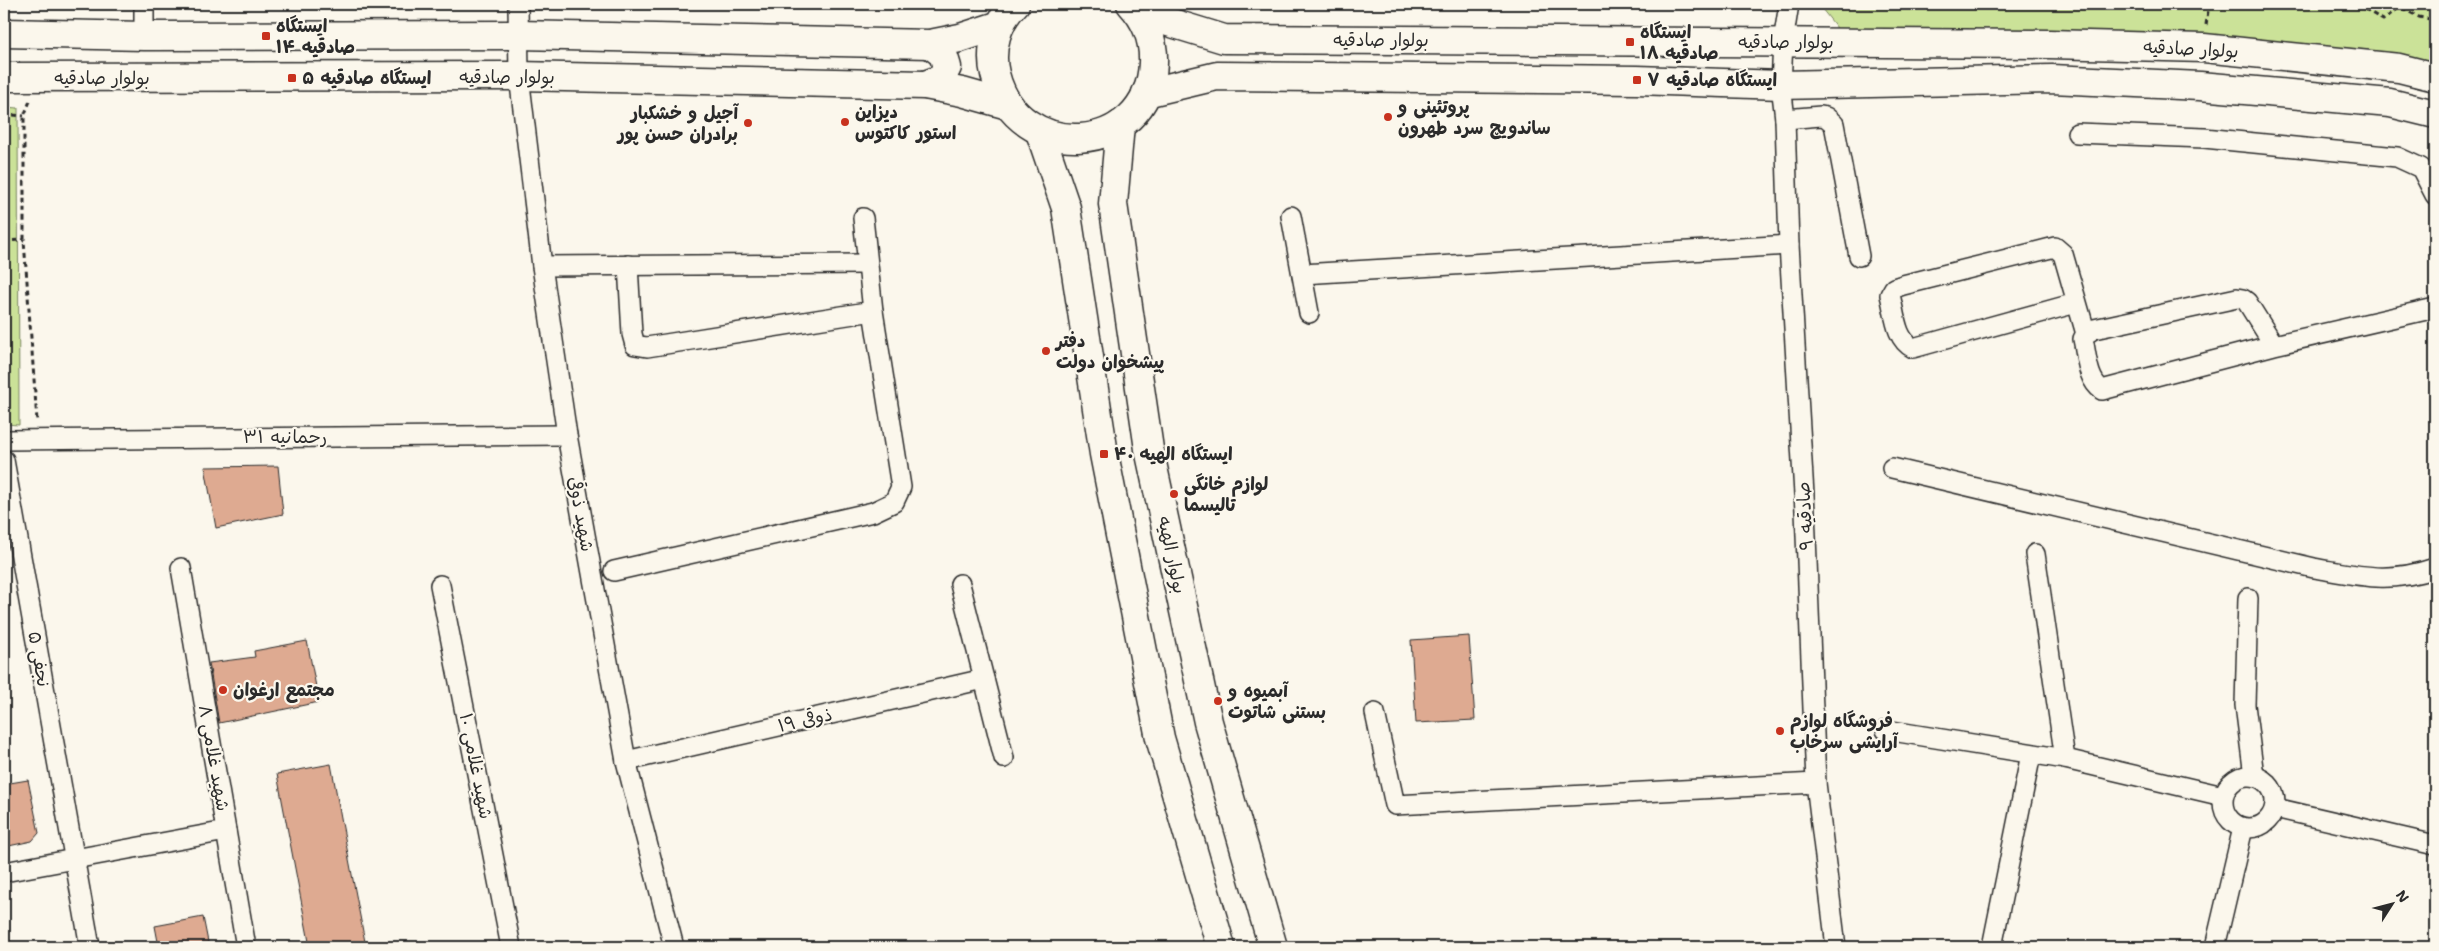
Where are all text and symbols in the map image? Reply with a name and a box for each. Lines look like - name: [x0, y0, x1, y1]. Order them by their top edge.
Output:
- place label: ایستگاه صادقیه ۱۴: [276, 14, 355, 59]
- place label: ایستگاه صادقیه ۱۸: [1640, 20, 1718, 65]
- street label: بولوار صادقیه: [1333, 28, 1429, 52]
- marker: ایستگاه صادقیه ۱۴: [260, 30, 272, 42]
- street label: بولوار صادقیه: [1738, 30, 1834, 54]
- street label: بولوار صادقیه: [2143, 35, 2239, 63]
- marker: ایستگاه صادقیه ۱۸: [1624, 36, 1636, 48]
- street label: بولوار صادقیه: [459, 65, 555, 89]
- street label: بولوار صادقیه: [54, 66, 150, 90]
- place label: ایستگاه صادقیه ۵: [302, 66, 431, 90]
- place label: ایستگاه صادقیه ۷: [1647, 68, 1777, 92]
- marker: ایستگاه صادقیه ۵: [286, 72, 298, 84]
- marker: ایستگاه صادقیه ۷: [1631, 74, 1643, 86]
- place label: پروتئینی و ساندویچ سرد طهرون: [1396, 95, 1551, 140]
- place label: دیزاین استور کاکتوس: [855, 100, 956, 145]
- place label: آجیل و خشکبار برادران حسن پور: [616, 101, 739, 146]
- marker: پروتئینی و ساندویچ سرد طهرون: [1382, 111, 1394, 123]
- marker: دیزاین استور کاکتوس: [839, 116, 851, 128]
- marker: آجیل و خشکبار برادران حسن پور: [742, 117, 754, 129]
- place label: دفتر پیشخوان دولت: [1054, 329, 1165, 374]
- marker: دفتر پیشخوان دولت: [1040, 345, 1052, 357]
- street label: رحمانیه ۳۱: [243, 425, 327, 449]
- place label: ایستگاه الهیه ۴۰: [1114, 442, 1233, 466]
- marker: ایستگاه الهیه ۴۰: [1098, 448, 1110, 460]
- place label: لوازم خانگی تالیسما: [1184, 472, 1268, 517]
- street label: شهید ذوقی: [563, 475, 599, 553]
- street label: صادقیه ۹: [1791, 481, 1819, 551]
- marker: لوازم خانگی تالیسما: [1168, 488, 1180, 500]
- street label: بولوار الهیه: [1152, 514, 1192, 596]
- street label: نجفی ۵: [22, 629, 56, 689]
- place label: مجتمع ارغوان: [233, 678, 335, 703]
- place label: آبمیوه و بستنی شاتوت: [1226, 679, 1326, 724]
- marker: مجتمع ارغوان: [217, 684, 229, 696]
- marker: آبمیوه و بستنی شاتوت: [1212, 695, 1224, 707]
- street label: ذوقی ۱۹: [776, 702, 834, 738]
- street label: شهید غلامی ۸: [193, 703, 235, 813]
- place label: فروشگاه لوازم آرایشی سرخاب: [1790, 709, 1899, 754]
- street label: شهید غلامی ۱۰: [454, 711, 498, 821]
- marker: فروشگاه لوازم آرایشی سرخاب: [1774, 725, 1786, 737]
- north arrow: [2366, 878, 2416, 928]
- text: N: [2392, 887, 2413, 906]

